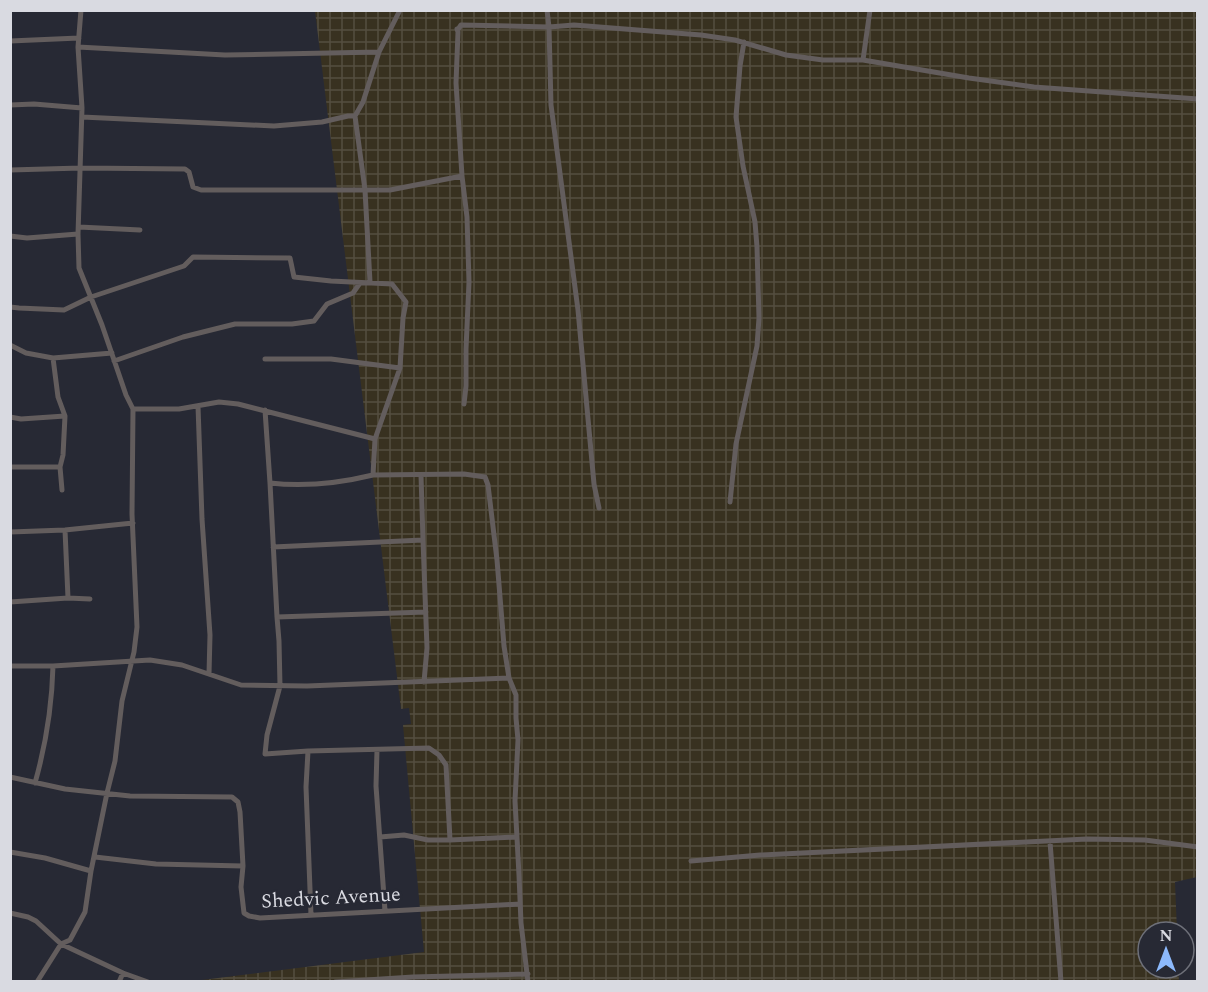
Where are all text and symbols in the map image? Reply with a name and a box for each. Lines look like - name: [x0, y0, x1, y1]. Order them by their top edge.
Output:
- street label: Shedvic Avenue: [261, 879, 401, 917]
- north arrow: [1136, 920, 1196, 980]
- text: N: [1159, 924, 1173, 948]

